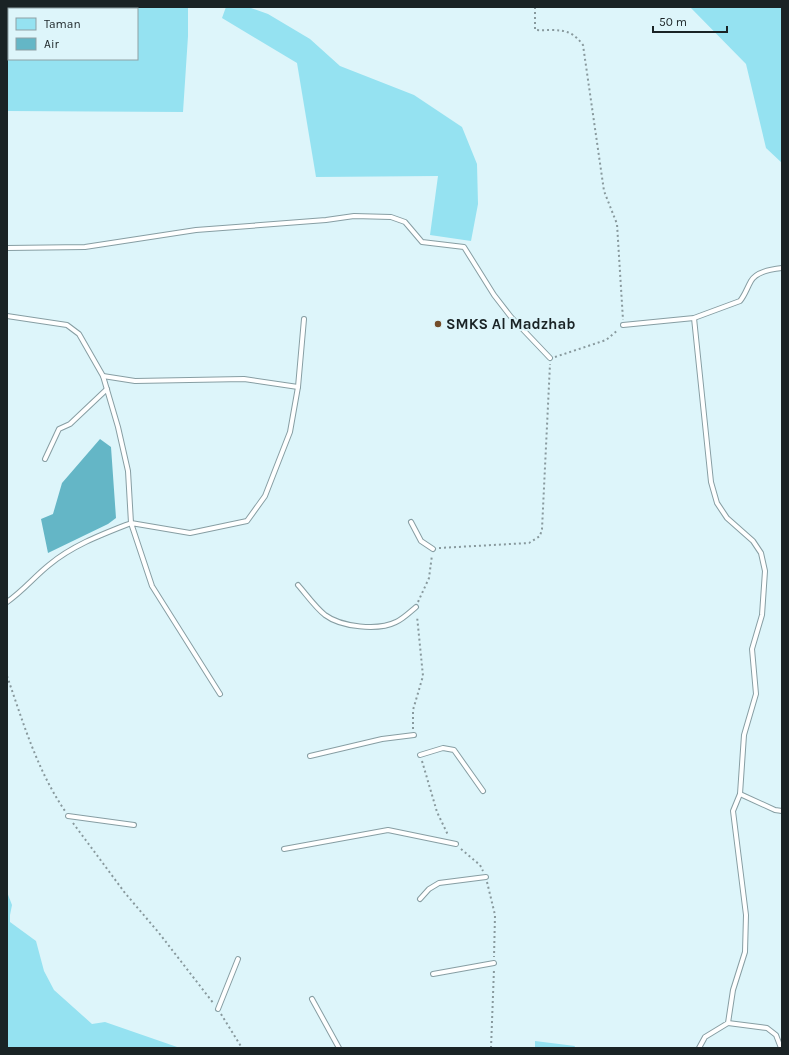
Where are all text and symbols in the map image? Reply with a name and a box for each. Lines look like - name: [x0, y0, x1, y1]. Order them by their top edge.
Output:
- legend: [8, 8, 138, 60]
- scale bar: [653, 8, 727, 34]
- text: 50 m: [659, 15, 687, 29]
- text: Taman: [44, 17, 81, 31]
- text: Air: [44, 37, 59, 51]
- place label: SMKS Al Madzhab: [446, 315, 575, 333]
- marker: SMKS Al Madzhab: [433, 319, 443, 329]

